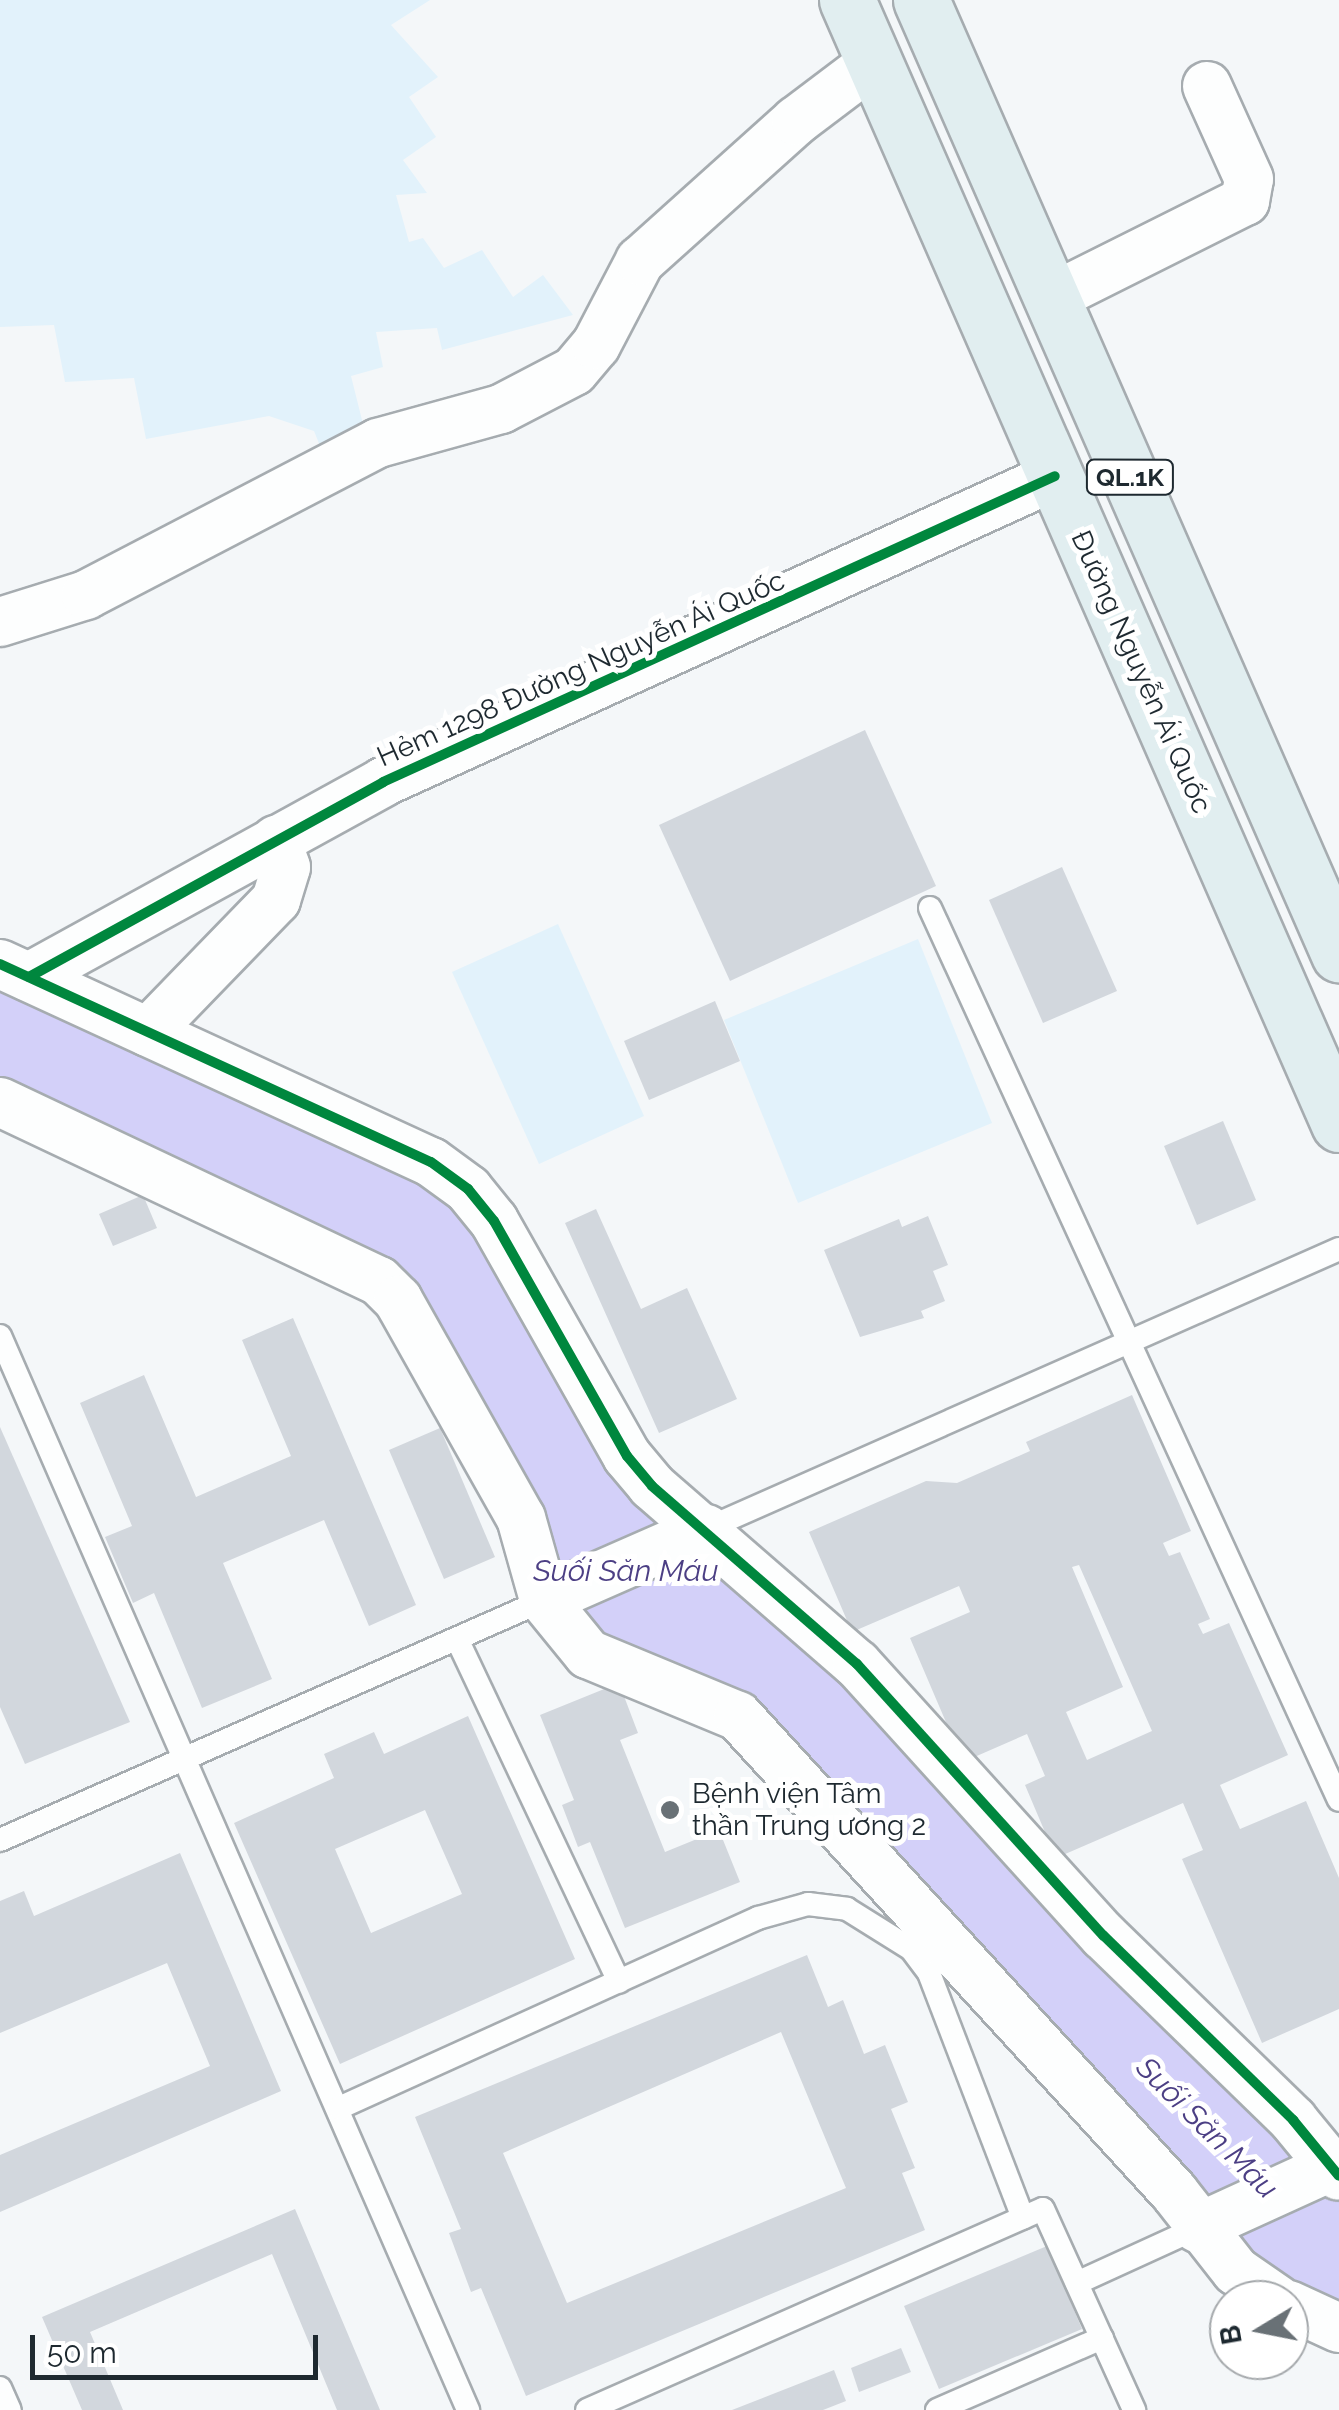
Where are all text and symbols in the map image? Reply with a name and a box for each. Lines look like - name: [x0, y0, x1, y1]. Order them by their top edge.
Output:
- road number: QL.1K: [1085, 457, 1175, 497]
- street label: Đường Nguyễn Ái Quốc: [1063, 525, 1219, 819]
- street label: Hẻm 1298 Đường Nguyễn Ái Quốc: [372, 564, 790, 774]
- water label: Suối Săn Máu: [533, 1553, 719, 1589]
- place label: Bệnh viện Tâm thần Trung ương 2: [692, 1777, 927, 1843]
- marker: Bệnh viện Tâm thần Trung ương 2: [657, 1797, 683, 1823]
- water label: Suối Săn Máu: [1129, 2050, 1285, 2206]
- north arrow: [1209, 2280, 1309, 2380]
- scale bar: [35, 2315, 322, 2377]
- text: B: [1213, 2323, 1249, 2347]
- text: 50 m: [47, 2335, 117, 2370]

